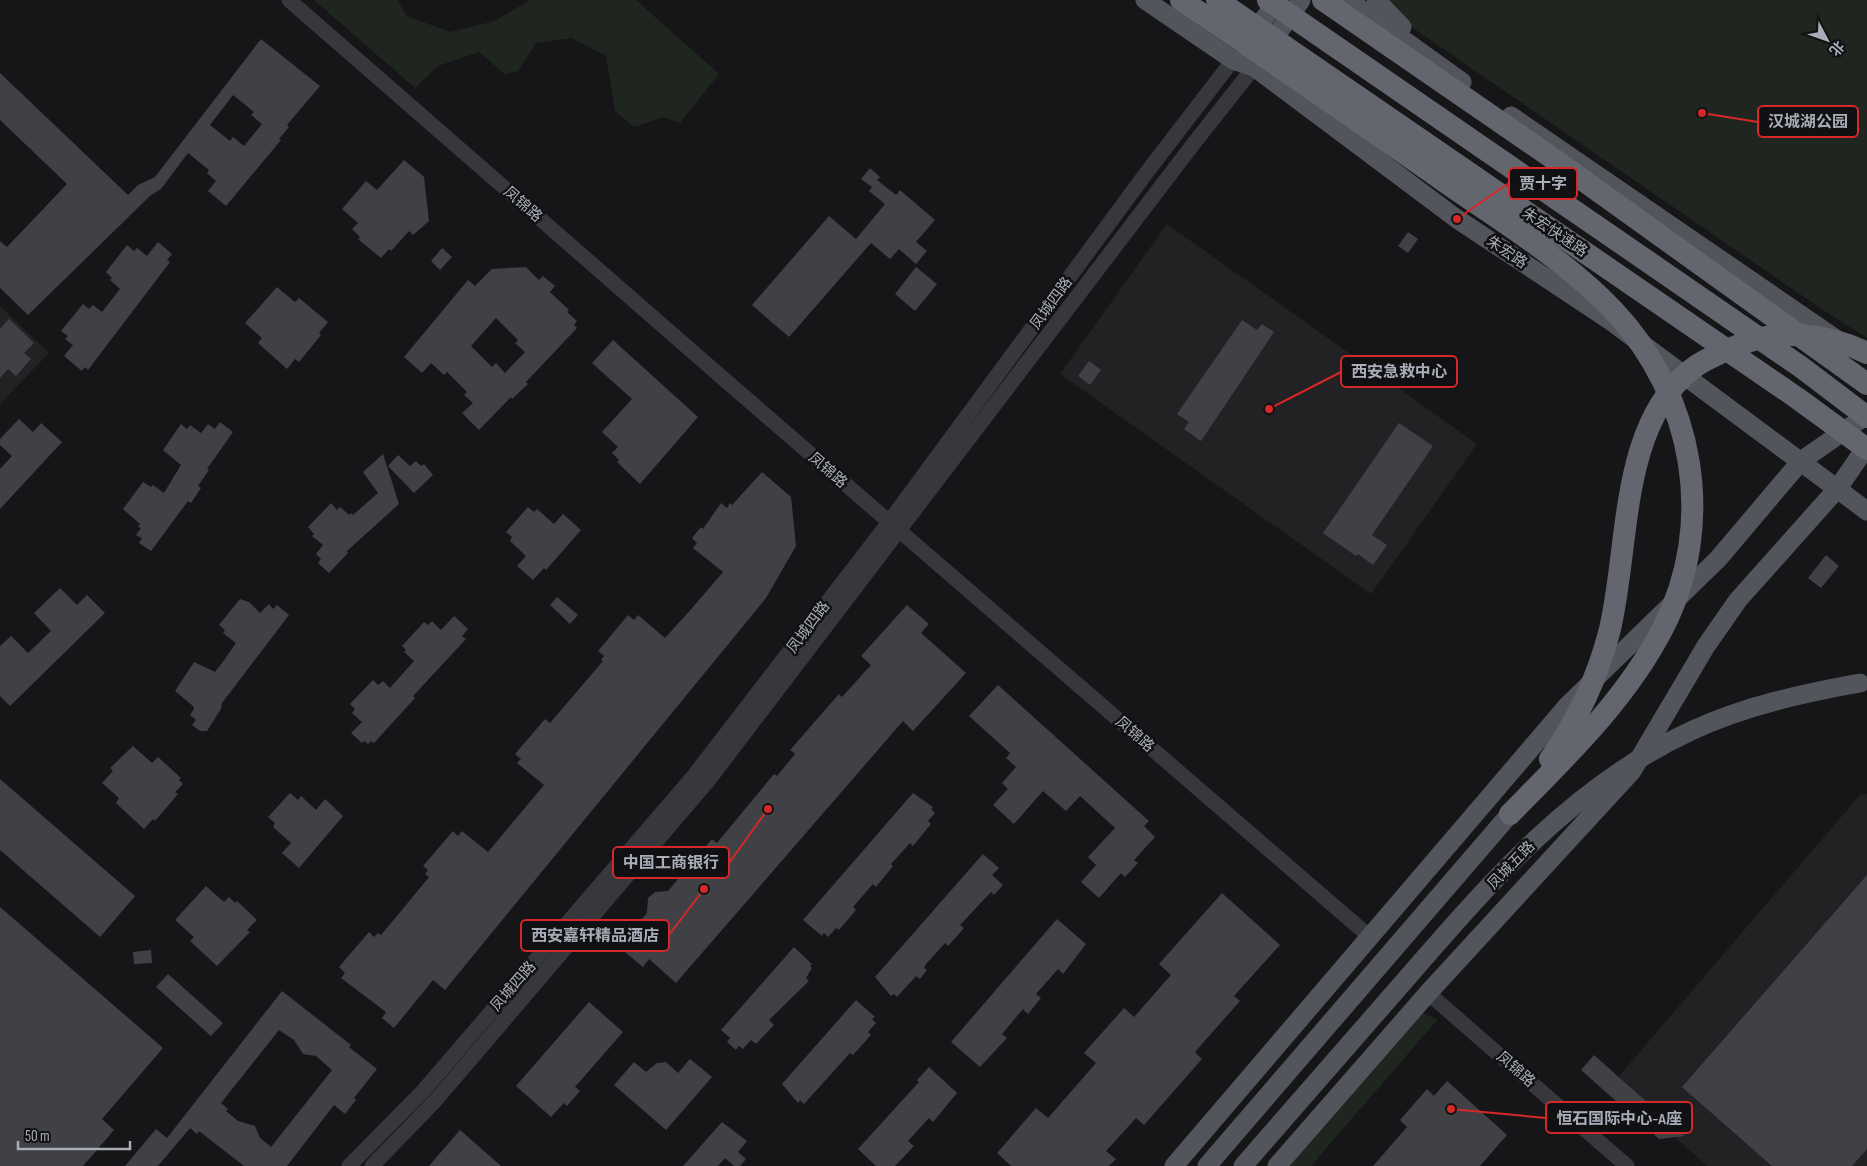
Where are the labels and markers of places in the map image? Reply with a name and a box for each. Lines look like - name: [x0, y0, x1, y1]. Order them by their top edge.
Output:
- callout: 汉城湖公园: [1758, 106, 1858, 137]
- callout: 贾十字: [1509, 168, 1577, 199]
- callout: 西安急救中心: [1341, 356, 1457, 387]
- callout: 中国工商银行: [613, 847, 729, 878]
- callout: 西安嘉轩精品酒店: [521, 920, 669, 951]
- callout: 恒石国际中心-A座: [1546, 1102, 1692, 1133]

